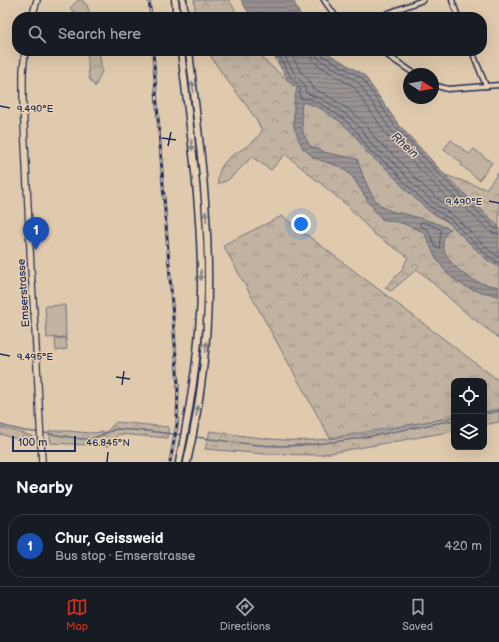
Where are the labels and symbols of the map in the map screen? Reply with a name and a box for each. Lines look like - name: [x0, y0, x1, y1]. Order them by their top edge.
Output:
- north arrow: [403, 68, 439, 104]
- one-way arrow: [190, 81, 196, 93]
- text: 9.490°E: [17, 103, 54, 115]
- water label: Rhein: [388, 129, 421, 162]
- one-way arrow: [188, 139, 195, 151]
- text: 9.490°E: [446, 196, 483, 208]
- one-way arrow: [203, 210, 209, 223]
- your location: [291, 214, 311, 234]
- pin: 1: [23, 217, 49, 250]
- street label: Emserstrasse: [15, 258, 32, 328]
- one-way arrow: [198, 269, 204, 282]
- one-way arrow: [202, 341, 209, 353]
- text: 9.495°E: [17, 351, 54, 363]
- one-way arrow: [194, 405, 200, 417]
- scale bar: [12, 434, 76, 453]
- text: 46.845°N: [86, 437, 130, 449]

